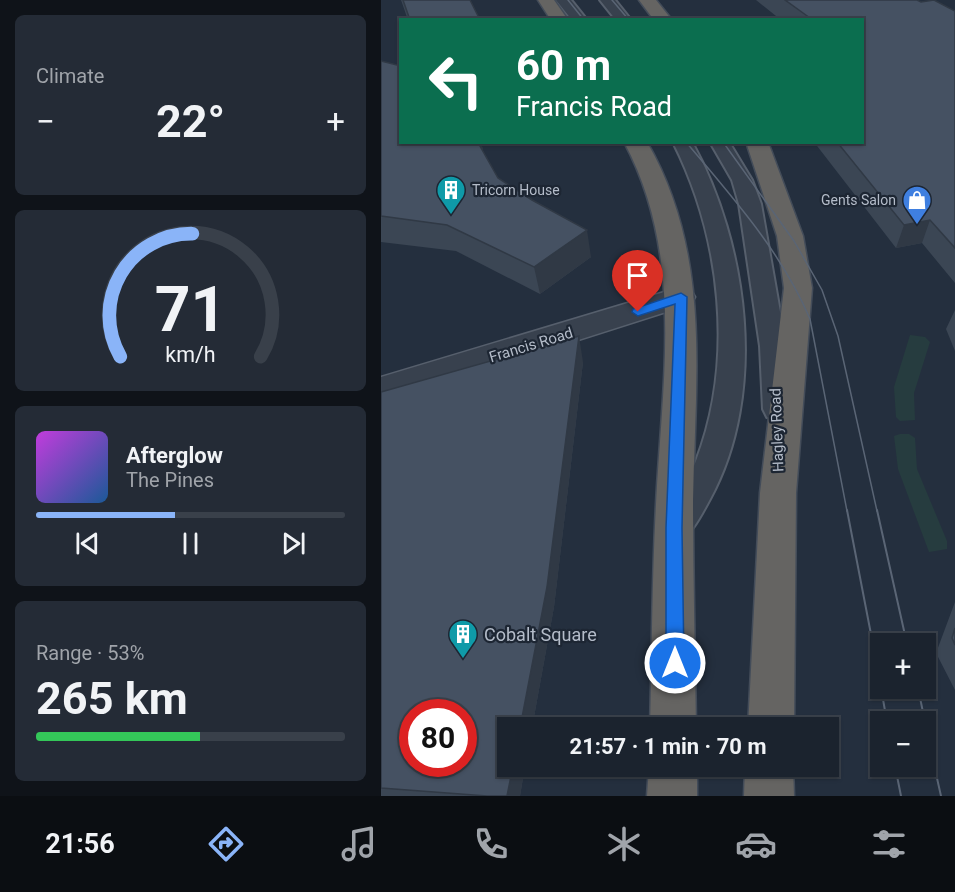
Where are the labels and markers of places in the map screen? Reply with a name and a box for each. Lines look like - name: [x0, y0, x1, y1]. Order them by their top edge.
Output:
- building icon: Tricorn House: [435, 174, 467, 216]
- place label: Tricorn House: [472, 182, 560, 198]
- shop icon: Gents Salon: [901, 184, 933, 226]
- place label: Gents Salon: [821, 192, 896, 208]
- pin: [612, 250, 663, 312]
- building icon: Cobalt Square: [447, 618, 479, 660]
- place label: Cobalt Square: [484, 624, 597, 645]

